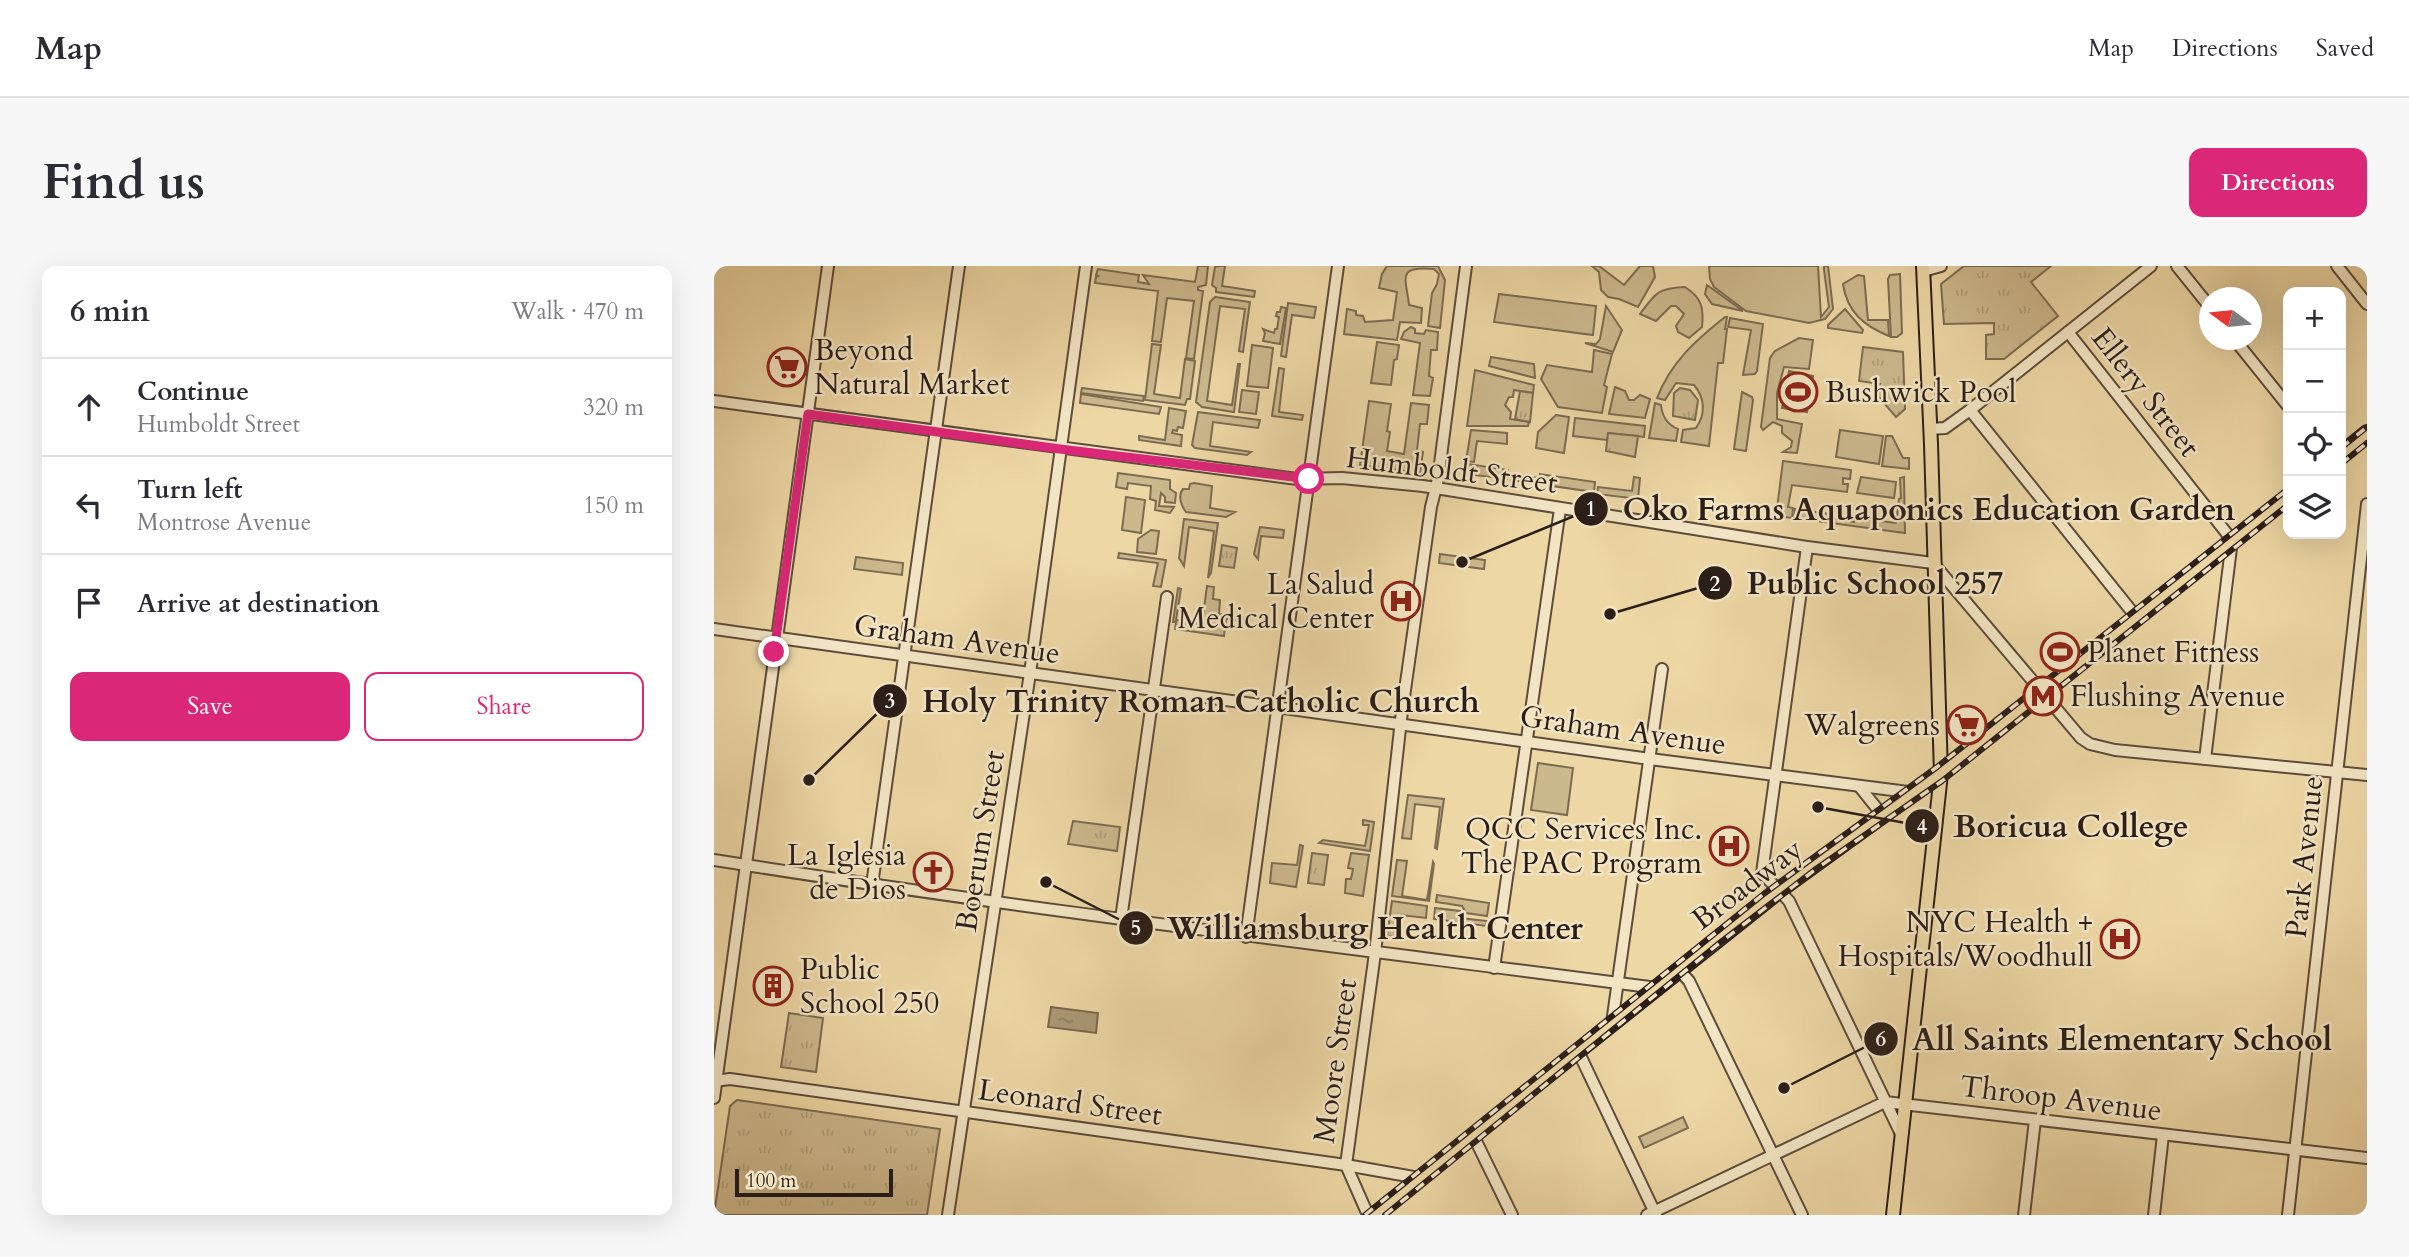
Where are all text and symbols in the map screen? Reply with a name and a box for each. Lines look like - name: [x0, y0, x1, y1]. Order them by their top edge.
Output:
- text: Map: [35, 26, 102, 71]
- text: Map: [2088, 32, 2134, 65]
- text: Directions: [2172, 32, 2278, 65]
- text: Saved: [2316, 32, 2374, 65]
- button: Directions: [2189, 148, 2367, 217]
- text: Find us: [42, 149, 205, 216]
- north arrow: [2199, 287, 2262, 350]
- map controls: [2283, 287, 2346, 539]
- button: +: [2283, 287, 2346, 350]
- text: 6 min: [70, 291, 150, 332]
- text: Walk · 470 m: [511, 296, 644, 327]
- street label: Ellery Street: [2082, 319, 2210, 466]
- place label: Beyond Natural Market: [814, 330, 1010, 405]
- supermarket icon: Beyond Natural Market: [766, 346, 808, 388]
- button: −: [2283, 350, 2346, 413]
- sports icon: Bushwick Pool: [1777, 371, 1819, 413]
- place label: Bushwick Pool: [1825, 372, 2017, 413]
- text: Continue: [137, 374, 249, 409]
- icon: ahead: [70, 388, 108, 426]
- text: 320 m: [583, 392, 644, 423]
- text: Humboldt Street: [137, 409, 300, 440]
- button: locate: [2283, 413, 2346, 476]
- street label: Humboldt Street: [1344, 437, 1560, 504]
- route start: [1293, 463, 1324, 494]
- text: Turn left: [137, 472, 242, 507]
- button: layers: [2283, 476, 2346, 539]
- callout: Oko Farms Aquaponics Education Garden: [1573, 482, 2249, 535]
- icon: left: [70, 486, 108, 524]
- text: Oko Farms Aquaponics Education Garden: [1623, 488, 2236, 532]
- text: 150 m: [583, 490, 644, 521]
- text: 1: [1586, 495, 1596, 524]
- text: Montrose Avenue: [137, 507, 311, 538]
- callout: Public School 257: [1698, 557, 2017, 610]
- text: Public School 257: [1747, 562, 2003, 606]
- place label: La Salud Medical Center: [1178, 564, 1374, 639]
- text: 2: [1710, 570, 1721, 599]
- hospital icon: La Salud Medical Center: [1380, 580, 1422, 622]
- icon: arrive: [70, 584, 108, 622]
- text: Arrive at destination: [137, 586, 380, 621]
- street label: Graham Avenue: [851, 605, 1063, 674]
- sports icon: Planet Fitness: [2039, 631, 2081, 673]
- place label: Planet Fitness: [2087, 632, 2259, 673]
- route end: [758, 636, 789, 667]
- button: Save: [70, 672, 350, 741]
- button: Share: [364, 672, 644, 741]
- callout: Holy Trinity Roman Catholic Church: [873, 675, 1493, 728]
- metro station icon: Flushing Avenue: [2022, 675, 2064, 717]
- place label: Flushing Avenue: [2070, 676, 2285, 717]
- text: Holy Trinity Roman Catholic Church: [922, 680, 1480, 724]
- text: 3: [885, 687, 895, 716]
- street label: Graham Avenue: [1517, 696, 1729, 765]
- supermarket icon: Walgreens: [1946, 704, 1988, 746]
- place label: Walgreens: [1803, 705, 1940, 746]
- street label: Boerum Street: [946, 747, 1015, 935]
- street label: Park Avenue: [2276, 774, 2333, 940]
- callout: Boricua College: [1904, 800, 2203, 853]
- text: Boricua College: [1953, 805, 2189, 849]
- place label: QCC Services Inc. The PAC Program: [1461, 809, 1703, 884]
- text: 4: [1917, 813, 1928, 842]
- hospital icon: QCC Services Inc. The PAC Program: [1708, 825, 1750, 867]
- street label: Broadway: [1683, 829, 1811, 940]
- place label: La Iglesia de Dios: [787, 835, 906, 910]
- church icon: La Iglesia de Dios: [912, 851, 954, 893]
- callout: Williamsburg Health Center: [1118, 901, 1597, 954]
- place label: NYC Health + Hospitals/Woodhull: [1838, 902, 2093, 977]
- text: Williamsburg Health Center: [1166, 907, 1583, 951]
- text: 5: [1131, 914, 1141, 943]
- hospital icon: NYC Health + Hospitals/Woodhull: [2099, 918, 2141, 960]
- place label: Public School 250: [800, 949, 939, 1024]
- building icon: Public School 250: [752, 965, 794, 1007]
- street label: Moore Street: [1304, 976, 1367, 1146]
- callout: All Saints Elementary School: [1863, 1012, 2346, 1065]
- text: All Saints Elementary School: [1912, 1018, 2332, 1062]
- text: 6: [1876, 1025, 1887, 1054]
- street label: Throop Avenue: [1958, 1066, 2164, 1131]
- street label: Leonard Street: [975, 1069, 1165, 1136]
- scale bar: [735, 1166, 892, 1198]
- text: 100 m: [746, 1168, 796, 1194]

